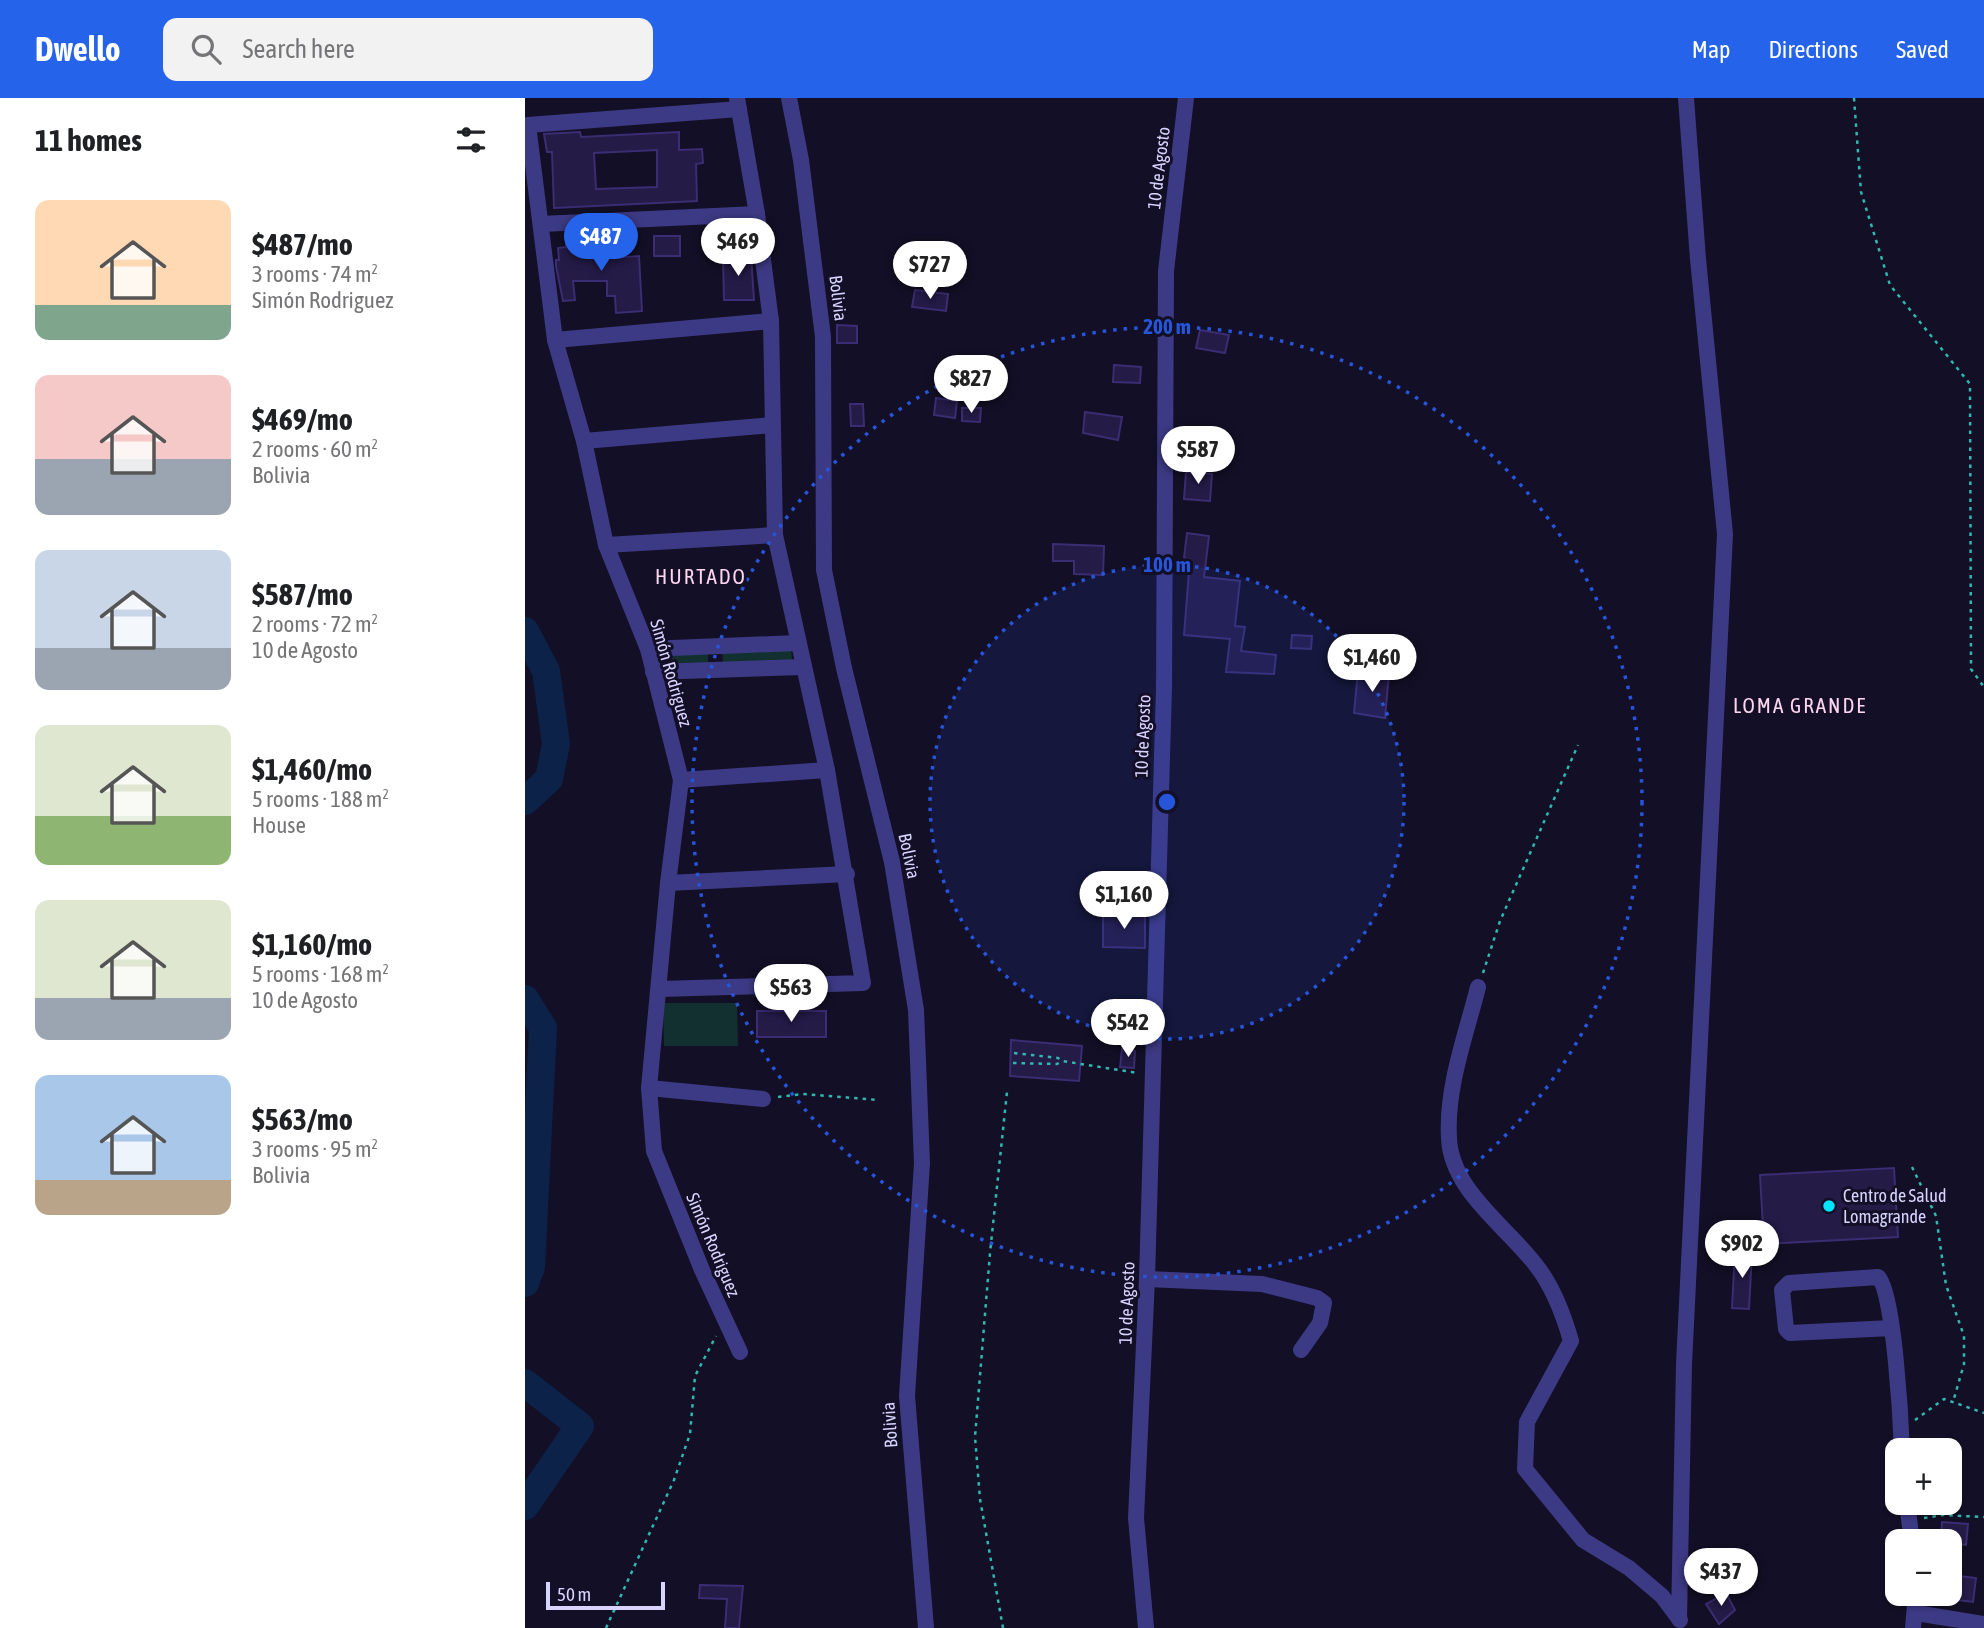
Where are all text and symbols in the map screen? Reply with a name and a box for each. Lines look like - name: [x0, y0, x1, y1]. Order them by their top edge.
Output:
- search box: [163, 18, 653, 81]
- text: Dwello: [35, 30, 121, 68]
- icon: search: [187, 30, 225, 68]
- text: Search here: [243, 34, 355, 64]
- text: Map: [1692, 36, 1730, 63]
- text: Directions: [1768, 36, 1858, 63]
- text: Saved: [1896, 36, 1949, 63]
- icon: filters: [452, 121, 490, 159]
- text: 11 homes: [35, 123, 142, 157]
- street label: 10 de Agosto: [1143, 125, 1174, 210]
- pin: $487: [560, 214, 642, 273]
- pin: $469: [697, 218, 779, 278]
- text: $487: [580, 223, 622, 249]
- text: $487/mo: [252, 227, 353, 261]
- icon: home: [91, 228, 175, 312]
- text: $469: [717, 228, 759, 254]
- pin: $727: [889, 242, 971, 301]
- text: $727: [909, 251, 951, 277]
- text: 3 rooms · 74 m²: [252, 261, 378, 287]
- street label: Bolivia: [825, 274, 852, 322]
- text: Simón Rodriguez: [252, 287, 394, 313]
- text: 200 m: [1143, 314, 1191, 338]
- pin: $827: [930, 356, 1012, 415]
- text: $827: [950, 365, 992, 391]
- text: $469/mo: [252, 402, 353, 436]
- icon: home: [91, 403, 175, 487]
- pin: $587: [1157, 426, 1239, 486]
- text: 2 rooms · 60 m²: [252, 436, 378, 462]
- text: $587: [1177, 436, 1219, 462]
- text: Bolivia: [252, 462, 311, 488]
- text: 100 m: [1143, 552, 1191, 576]
- district label: HURTADO: [655, 564, 747, 588]
- text: $587/mo: [252, 577, 353, 611]
- icon: home: [91, 578, 175, 662]
- text: 2 rooms · 72 m²: [252, 611, 378, 637]
- street label: Simón Rodriguez: [646, 617, 697, 730]
- pin: $1,460: [1315, 634, 1429, 694]
- text: 10 de Agosto: [252, 637, 358, 663]
- text: $1,460: [1344, 644, 1401, 670]
- district label: LOMA GRANDE: [1733, 693, 1867, 717]
- street label: 10 de Agosto: [1131, 694, 1154, 778]
- text: $1,460/mo: [252, 752, 372, 786]
- icon: home: [91, 753, 175, 837]
- text: 5 rooms · 188 m²: [252, 786, 389, 812]
- centre of rings: [1155, 790, 1179, 814]
- text: House: [252, 812, 306, 838]
- street label: Bolivia: [894, 831, 925, 880]
- pin: $1,160: [1067, 872, 1181, 931]
- text: $1,160: [1096, 881, 1153, 907]
- text: $1,160/mo: [252, 927, 372, 961]
- icon: home: [91, 928, 175, 1012]
- text: 5 rooms · 168 m²: [252, 961, 389, 987]
- pin: $563: [750, 964, 832, 1024]
- text: $563: [770, 974, 812, 1000]
- text: 10 de Agosto: [252, 987, 358, 1013]
- pin: $542: [1087, 1000, 1169, 1059]
- text: $542: [1107, 1009, 1149, 1035]
- text: $563/mo: [252, 1102, 353, 1136]
- icon: home: [91, 1103, 175, 1187]
- text: 3 rooms · 95 m²: [252, 1136, 378, 1162]
- text: Bolivia: [252, 1162, 311, 1188]
- place label: Centro de Salud Lomagrande: [1843, 1185, 1947, 1227]
- street label: Simón Rodriguez: [682, 1190, 745, 1300]
- marker: Centro de Salud Lomagrande: [1821, 1198, 1837, 1214]
- pin: $902: [1701, 1220, 1783, 1280]
- text: $902: [1721, 1230, 1763, 1256]
- street label: 10 de Agosto: [1115, 1261, 1138, 1345]
- street label: Bolivia: [877, 1401, 902, 1449]
- map controls: [1885, 1438, 1962, 1606]
- button: +: [1885, 1438, 1962, 1515]
- button: −: [1885, 1529, 1962, 1606]
- pin: $437: [1680, 1548, 1762, 1608]
- text: $437: [1700, 1558, 1742, 1584]
- scale bar: [546, 1579, 665, 1611]
- text: 50 m: [557, 1583, 591, 1605]

